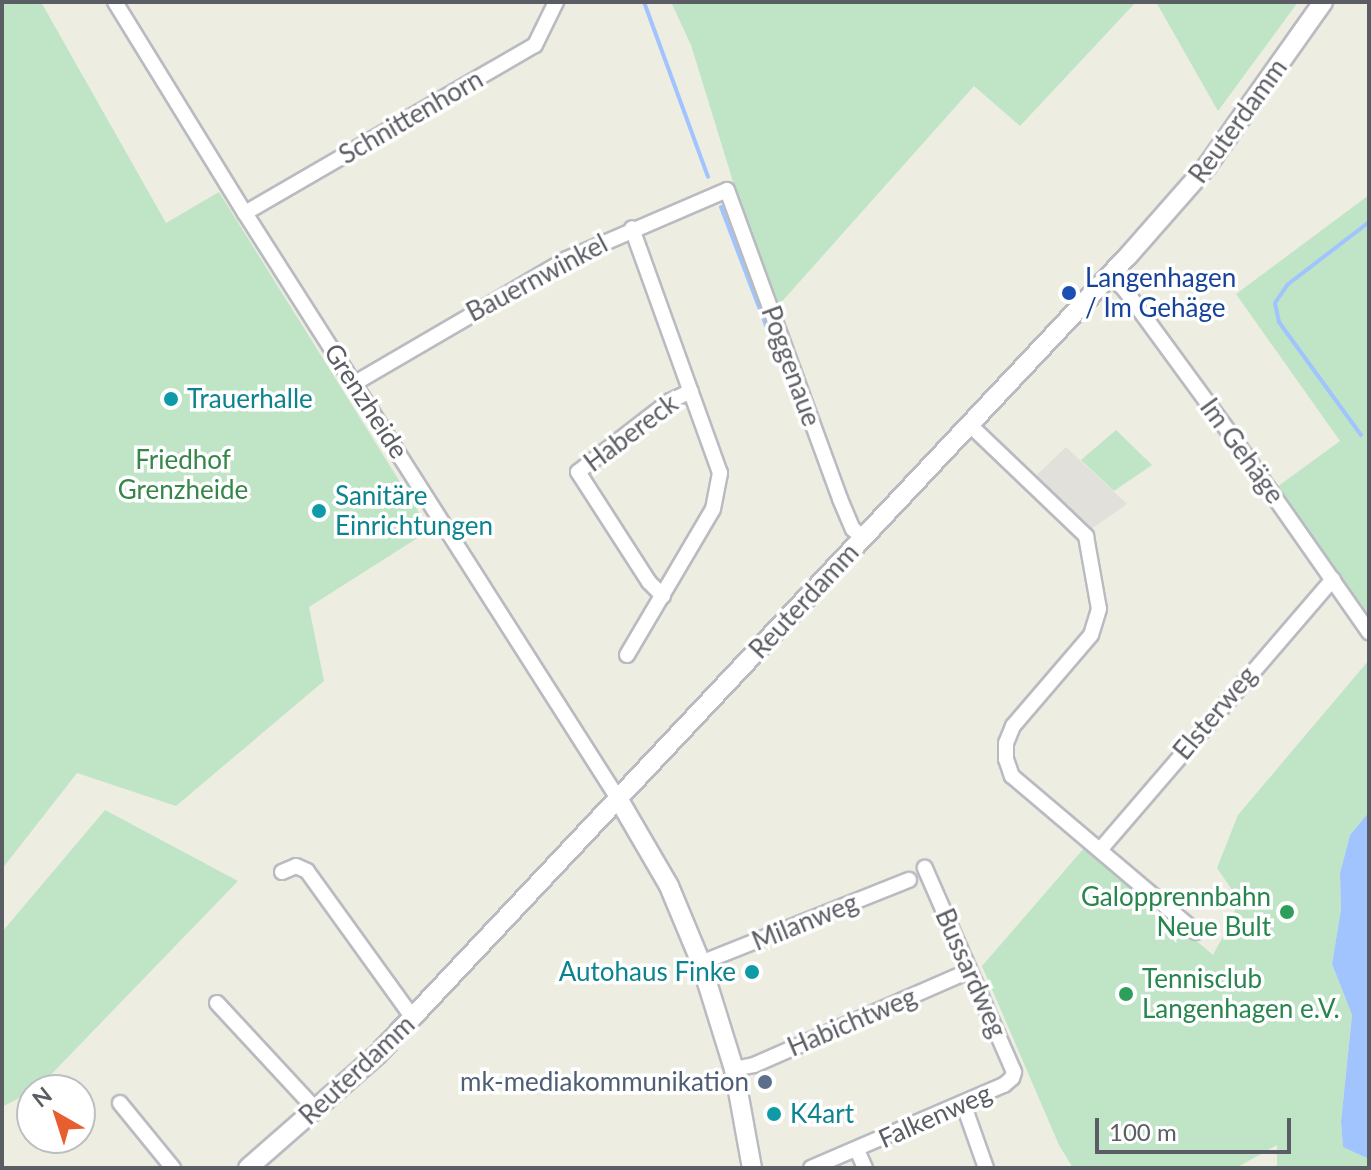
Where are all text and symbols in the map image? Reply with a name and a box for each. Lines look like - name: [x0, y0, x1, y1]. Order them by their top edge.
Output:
- street label: Reuterdamm: [1183, 53, 1293, 189]
- street label: Schnittenhorn: [334, 63, 488, 171]
- street label: Bauernwinkel: [461, 228, 613, 328]
- place label: Langenhagen / Im Gehäge: [1085, 262, 1236, 324]
- marker: Langenhagen / Im Gehäge: [1060, 284, 1078, 302]
- street label: Poggenaue: [755, 302, 827, 430]
- street label: Grenzheide: [317, 338, 415, 464]
- place label: Trauerhalle: [187, 383, 313, 415]
- street label: Habereck: [578, 388, 684, 478]
- marker: Trauerhalle: [162, 390, 180, 408]
- street label: Im Gehäge: [1193, 392, 1291, 510]
- park label: Friedhof Grenzheide: [118, 444, 248, 506]
- place label: Sanitäre Einrichtungen: [335, 480, 493, 542]
- marker: Sanitäre Einrichtungen: [310, 502, 328, 520]
- street label: Reuterdamm: [743, 537, 865, 665]
- street label: Elsterweg: [1167, 660, 1263, 766]
- place label: Galopprennbahn Neue Bult: [1081, 881, 1271, 942]
- street label: Milanweg: [748, 887, 862, 957]
- marker: Galopprennbahn Neue Bult: [1278, 903, 1296, 921]
- street label: Bussardweg: [929, 904, 1013, 1042]
- place label: Autohaus Finke: [559, 956, 736, 988]
- marker: Autohaus Finke: [743, 963, 761, 981]
- place label: Tennisclub Langenhagen e.V.: [1142, 963, 1340, 1024]
- street label: Habichtweg: [783, 981, 921, 1063]
- marker: Tennisclub Langenhagen e.V.: [1117, 985, 1135, 1003]
- street label: Reuterdamm: [293, 1009, 421, 1131]
- place label: mk-mediakommunikation: [460, 1066, 749, 1098]
- marker: mk-mediakommunikation: [756, 1073, 774, 1091]
- north arrow: [16, 1074, 96, 1154]
- street label: Falkenweg: [874, 1077, 996, 1155]
- text: N: [27, 1081, 57, 1112]
- place label: K4art: [790, 1098, 854, 1130]
- scale bar: [1099, 1102, 1295, 1152]
- marker: K4art: [765, 1105, 783, 1123]
- text: 100 m: [1109, 1117, 1177, 1146]

